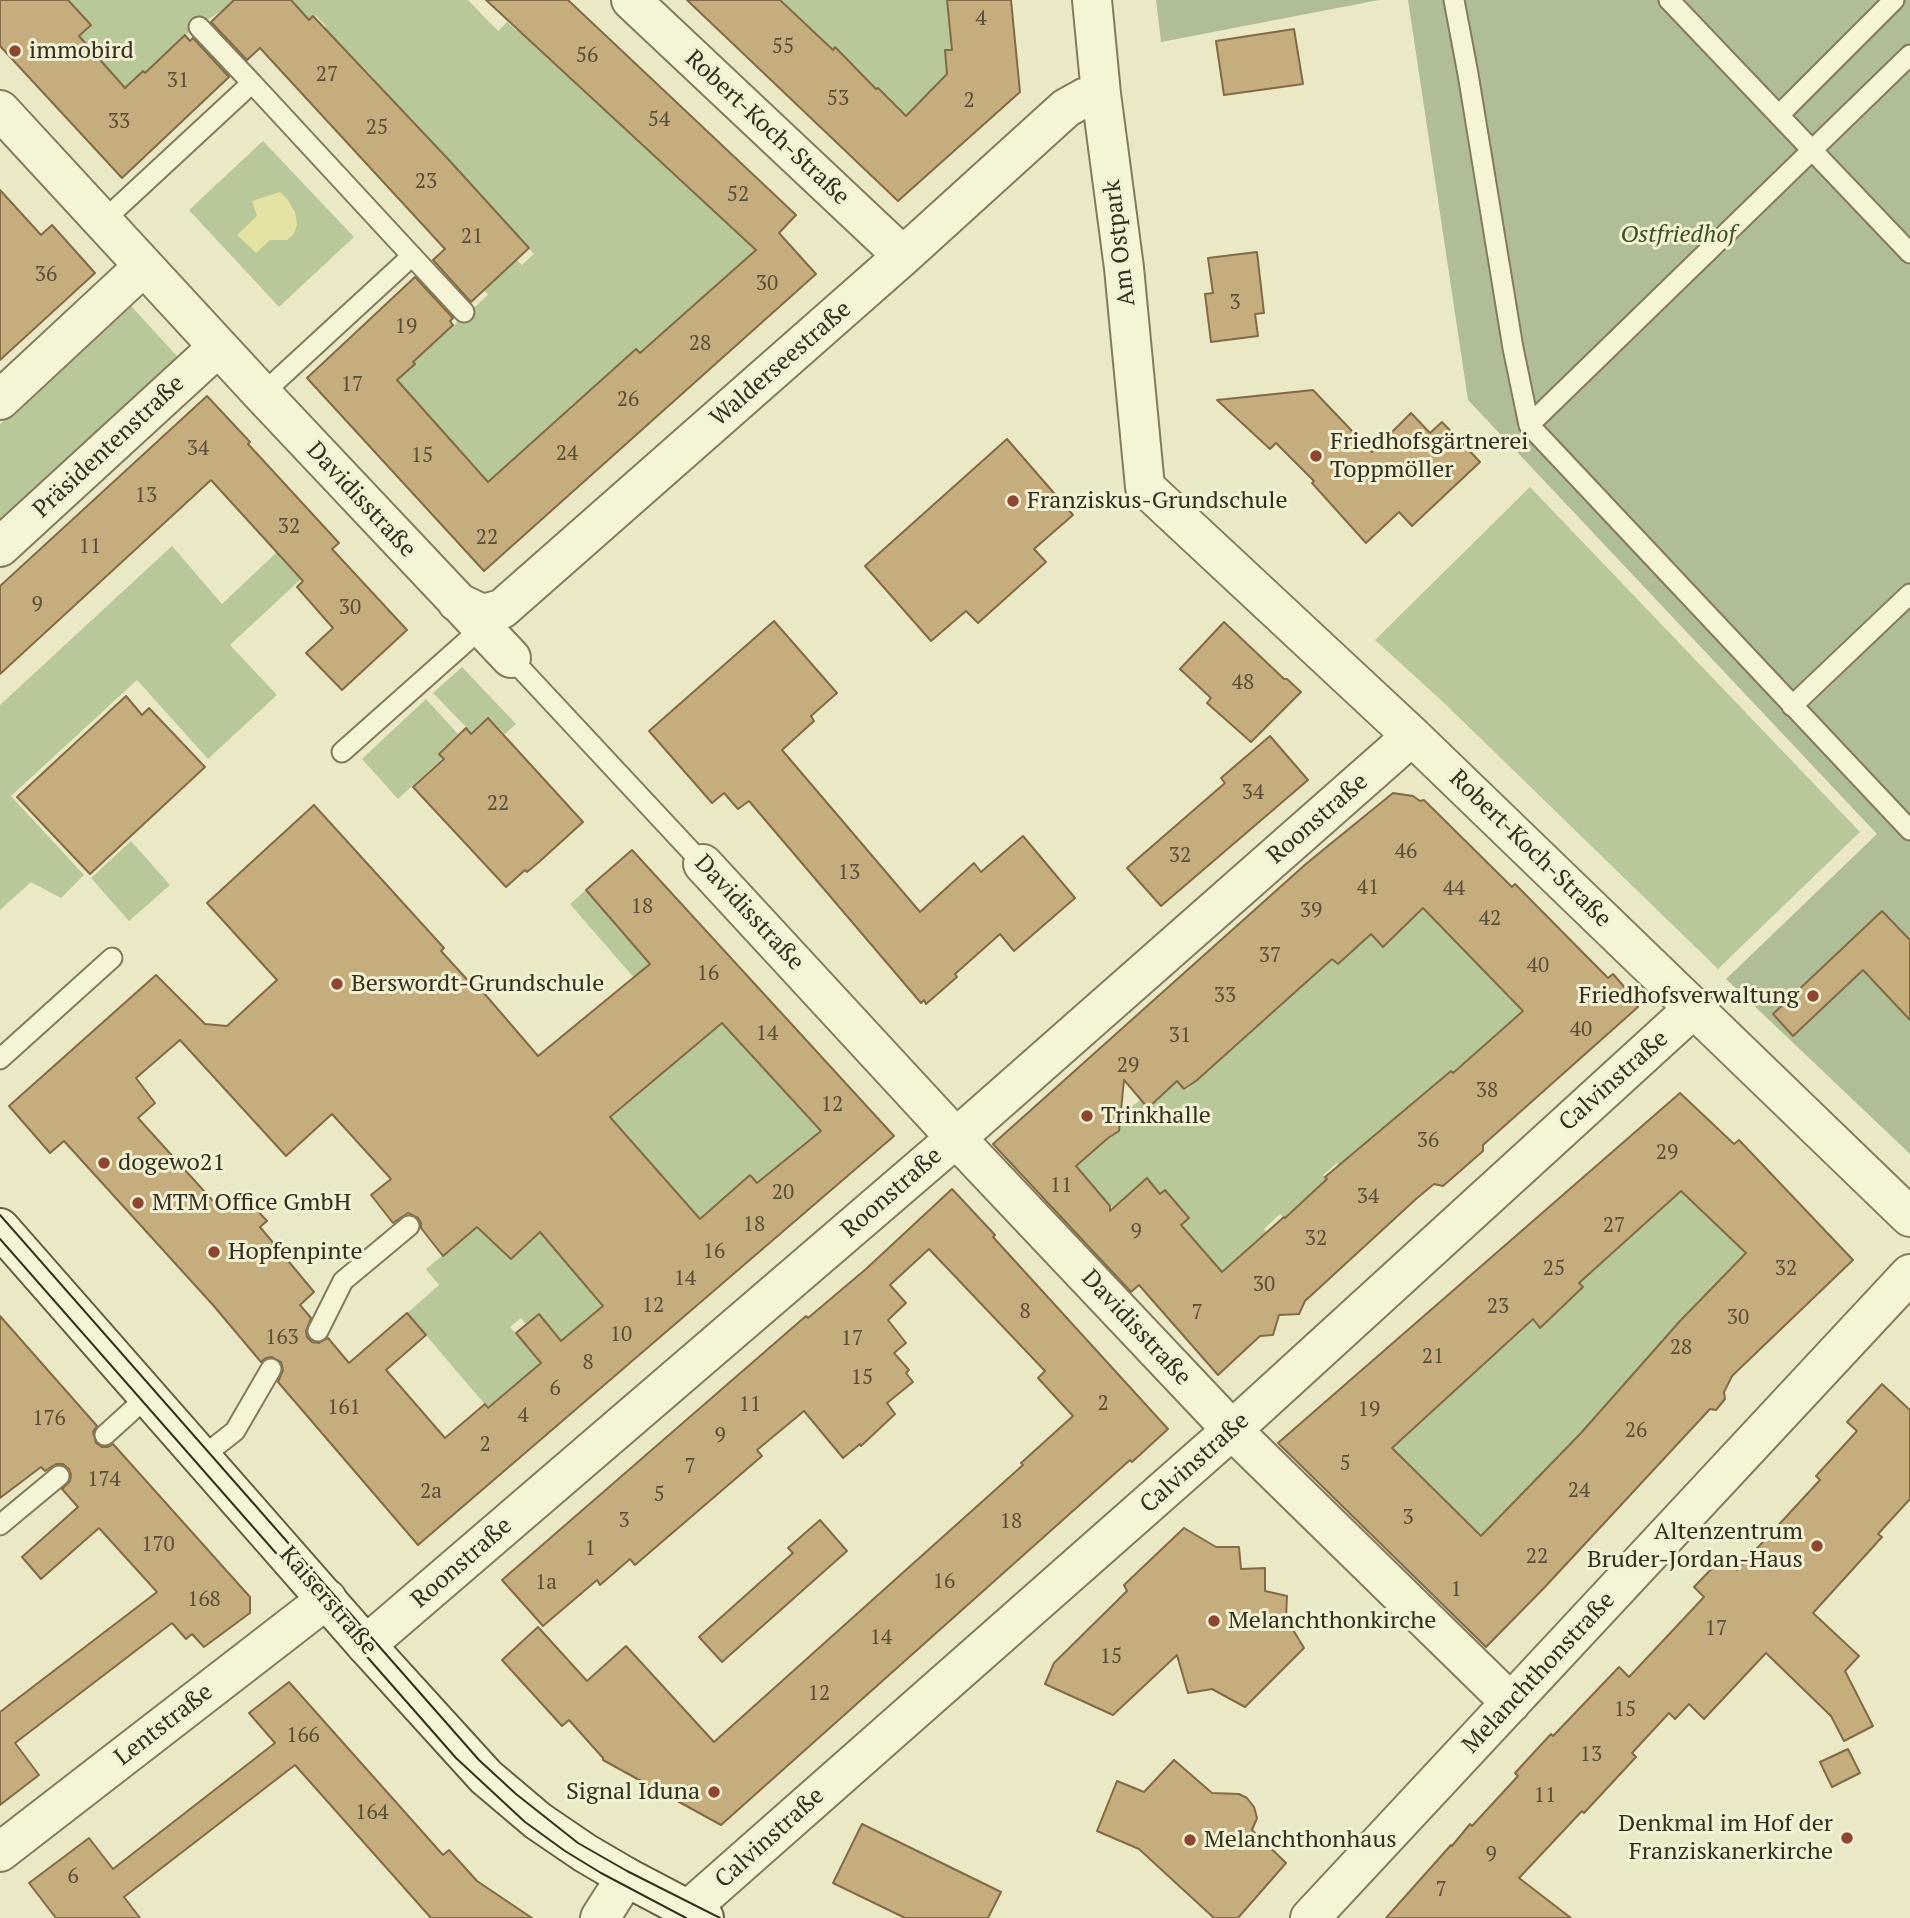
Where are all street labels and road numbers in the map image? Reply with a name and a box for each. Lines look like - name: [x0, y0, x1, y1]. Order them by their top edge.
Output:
- street label: Robert-Koch-Straße: [679, 44, 855, 212]
- street label: Am Ostpark: [1098, 178, 1142, 308]
- street label: Walderseestraße: [705, 295, 857, 433]
- street label: Präsidentenstraße: [27, 370, 191, 524]
- street label: Davidisstraße: [300, 436, 422, 564]
- street label: Robert-Koch-Straße: [1443, 764, 1617, 934]
- street label: Roonstraße: [1262, 768, 1374, 870]
- street label: Davidisstraße: [688, 849, 810, 977]
- street label: Calvinstraße: [1554, 1025, 1674, 1137]
- street label: Roonstraße: [836, 1142, 948, 1244]
- street label: Davidisstraße: [1075, 1264, 1197, 1392]
- street label: Calvinstraße: [1135, 1407, 1255, 1519]
- street label: Roonstraße: [406, 1512, 518, 1614]
- street label: Kaiserstraße: [273, 1541, 383, 1661]
- street label: Melanchthonstraße: [1457, 1586, 1621, 1760]
- street label: Lentstraße: [109, 1678, 219, 1772]
- street label: Calvinstraße: [710, 1782, 830, 1894]

